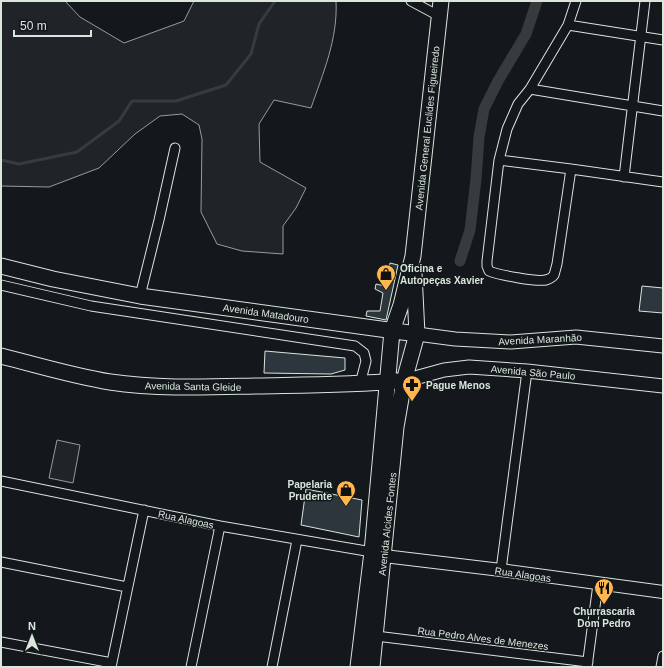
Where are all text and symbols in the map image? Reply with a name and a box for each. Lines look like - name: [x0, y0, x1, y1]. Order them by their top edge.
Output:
- scale bar: [14, 12, 91, 38]
- text: 50 m: [20, 19, 47, 33]
- street label: Avenida General Euclides Figueiredo: [413, 45, 442, 211]
- shop icon: Oficina e Autopeças Xavier: [375, 263, 397, 291]
- place label: Oficina e Autopeças Xavier: [400, 263, 484, 286]
- street label: Avenida Matadouro: [222, 302, 310, 325]
- street label: Avenida Maranhão: [498, 332, 583, 347]
- street label: Avenida São Paulo: [490, 363, 576, 382]
- pharmacy icon: Pague Menos: [401, 374, 423, 402]
- street label: Avenida Santa Gleide: [145, 380, 242, 393]
- place label: Pague Menos: [426, 380, 491, 391]
- street label: Avenida Alcides Fontes: [377, 472, 398, 576]
- place label: Papelaria Prudente: [288, 479, 332, 502]
- shop icon: Papelaria Prudente: [335, 479, 357, 507]
- street label: Rua Alagoas: [157, 508, 215, 531]
- street label: Rua Alagoas: [494, 565, 552, 584]
- restaurant icon: Churrascaria Dom Pedro: [593, 577, 615, 605]
- place label: Churrascaria Dom Pedro: [573, 606, 635, 629]
- north arrow: [12, 616, 52, 656]
- text: N: [28, 620, 36, 632]
- street label: Rua Pedro Alves de Menezes: [417, 625, 549, 652]

